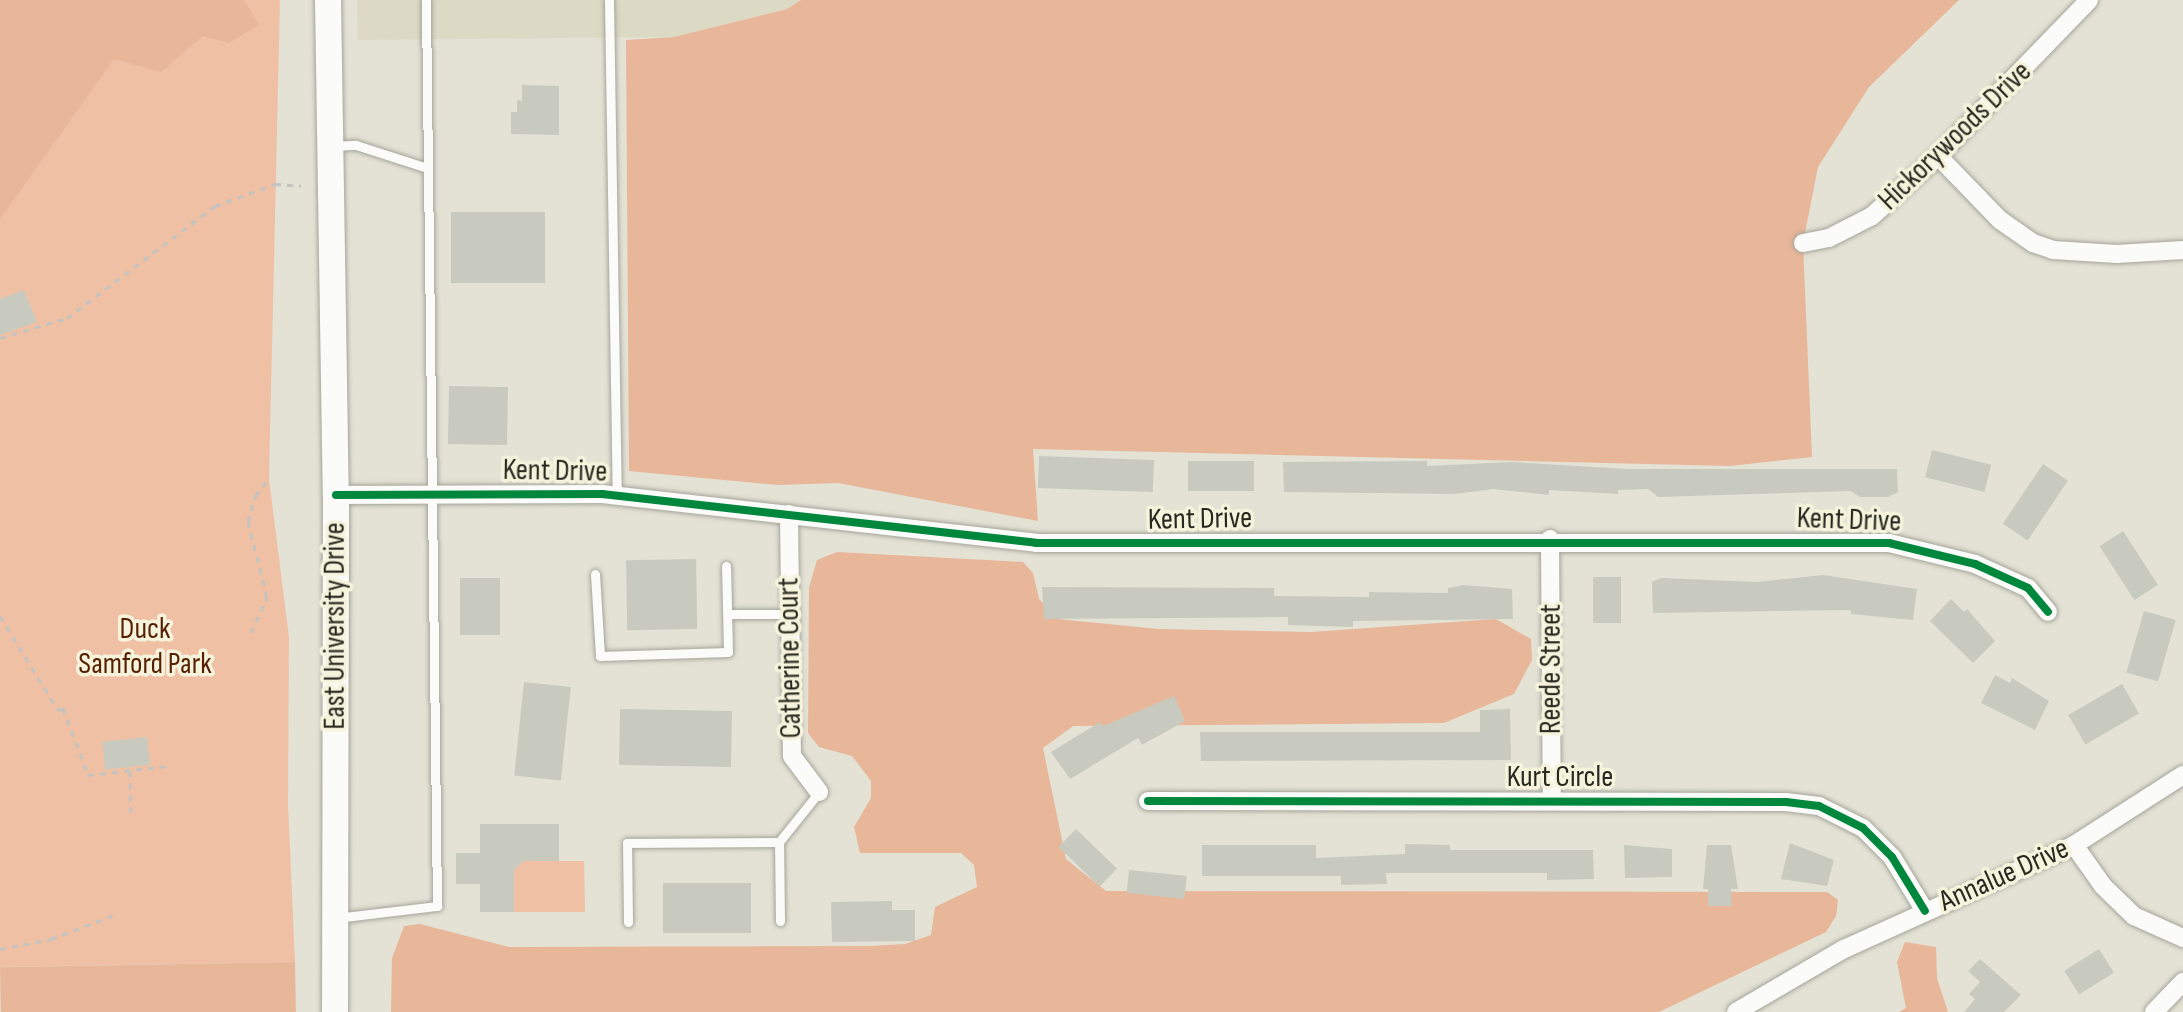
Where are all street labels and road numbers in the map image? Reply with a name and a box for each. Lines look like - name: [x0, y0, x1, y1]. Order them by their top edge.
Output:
- street label: Hickorywoods Drive: [1871, 54, 2039, 218]
- street label: Kent Drive: [502, 452, 608, 490]
- street label: Kent Drive: [1147, 500, 1253, 538]
- street label: Kent Drive: [1796, 500, 1902, 540]
- street label: East University Drive: [317, 522, 353, 730]
- street label: Catherine Court: [771, 577, 809, 739]
- street label: Reede Street: [1533, 604, 1569, 734]
- street label: Kurt Circle: [1507, 759, 1613, 795]
- street label: Annalue Drive: [1934, 830, 2074, 920]

